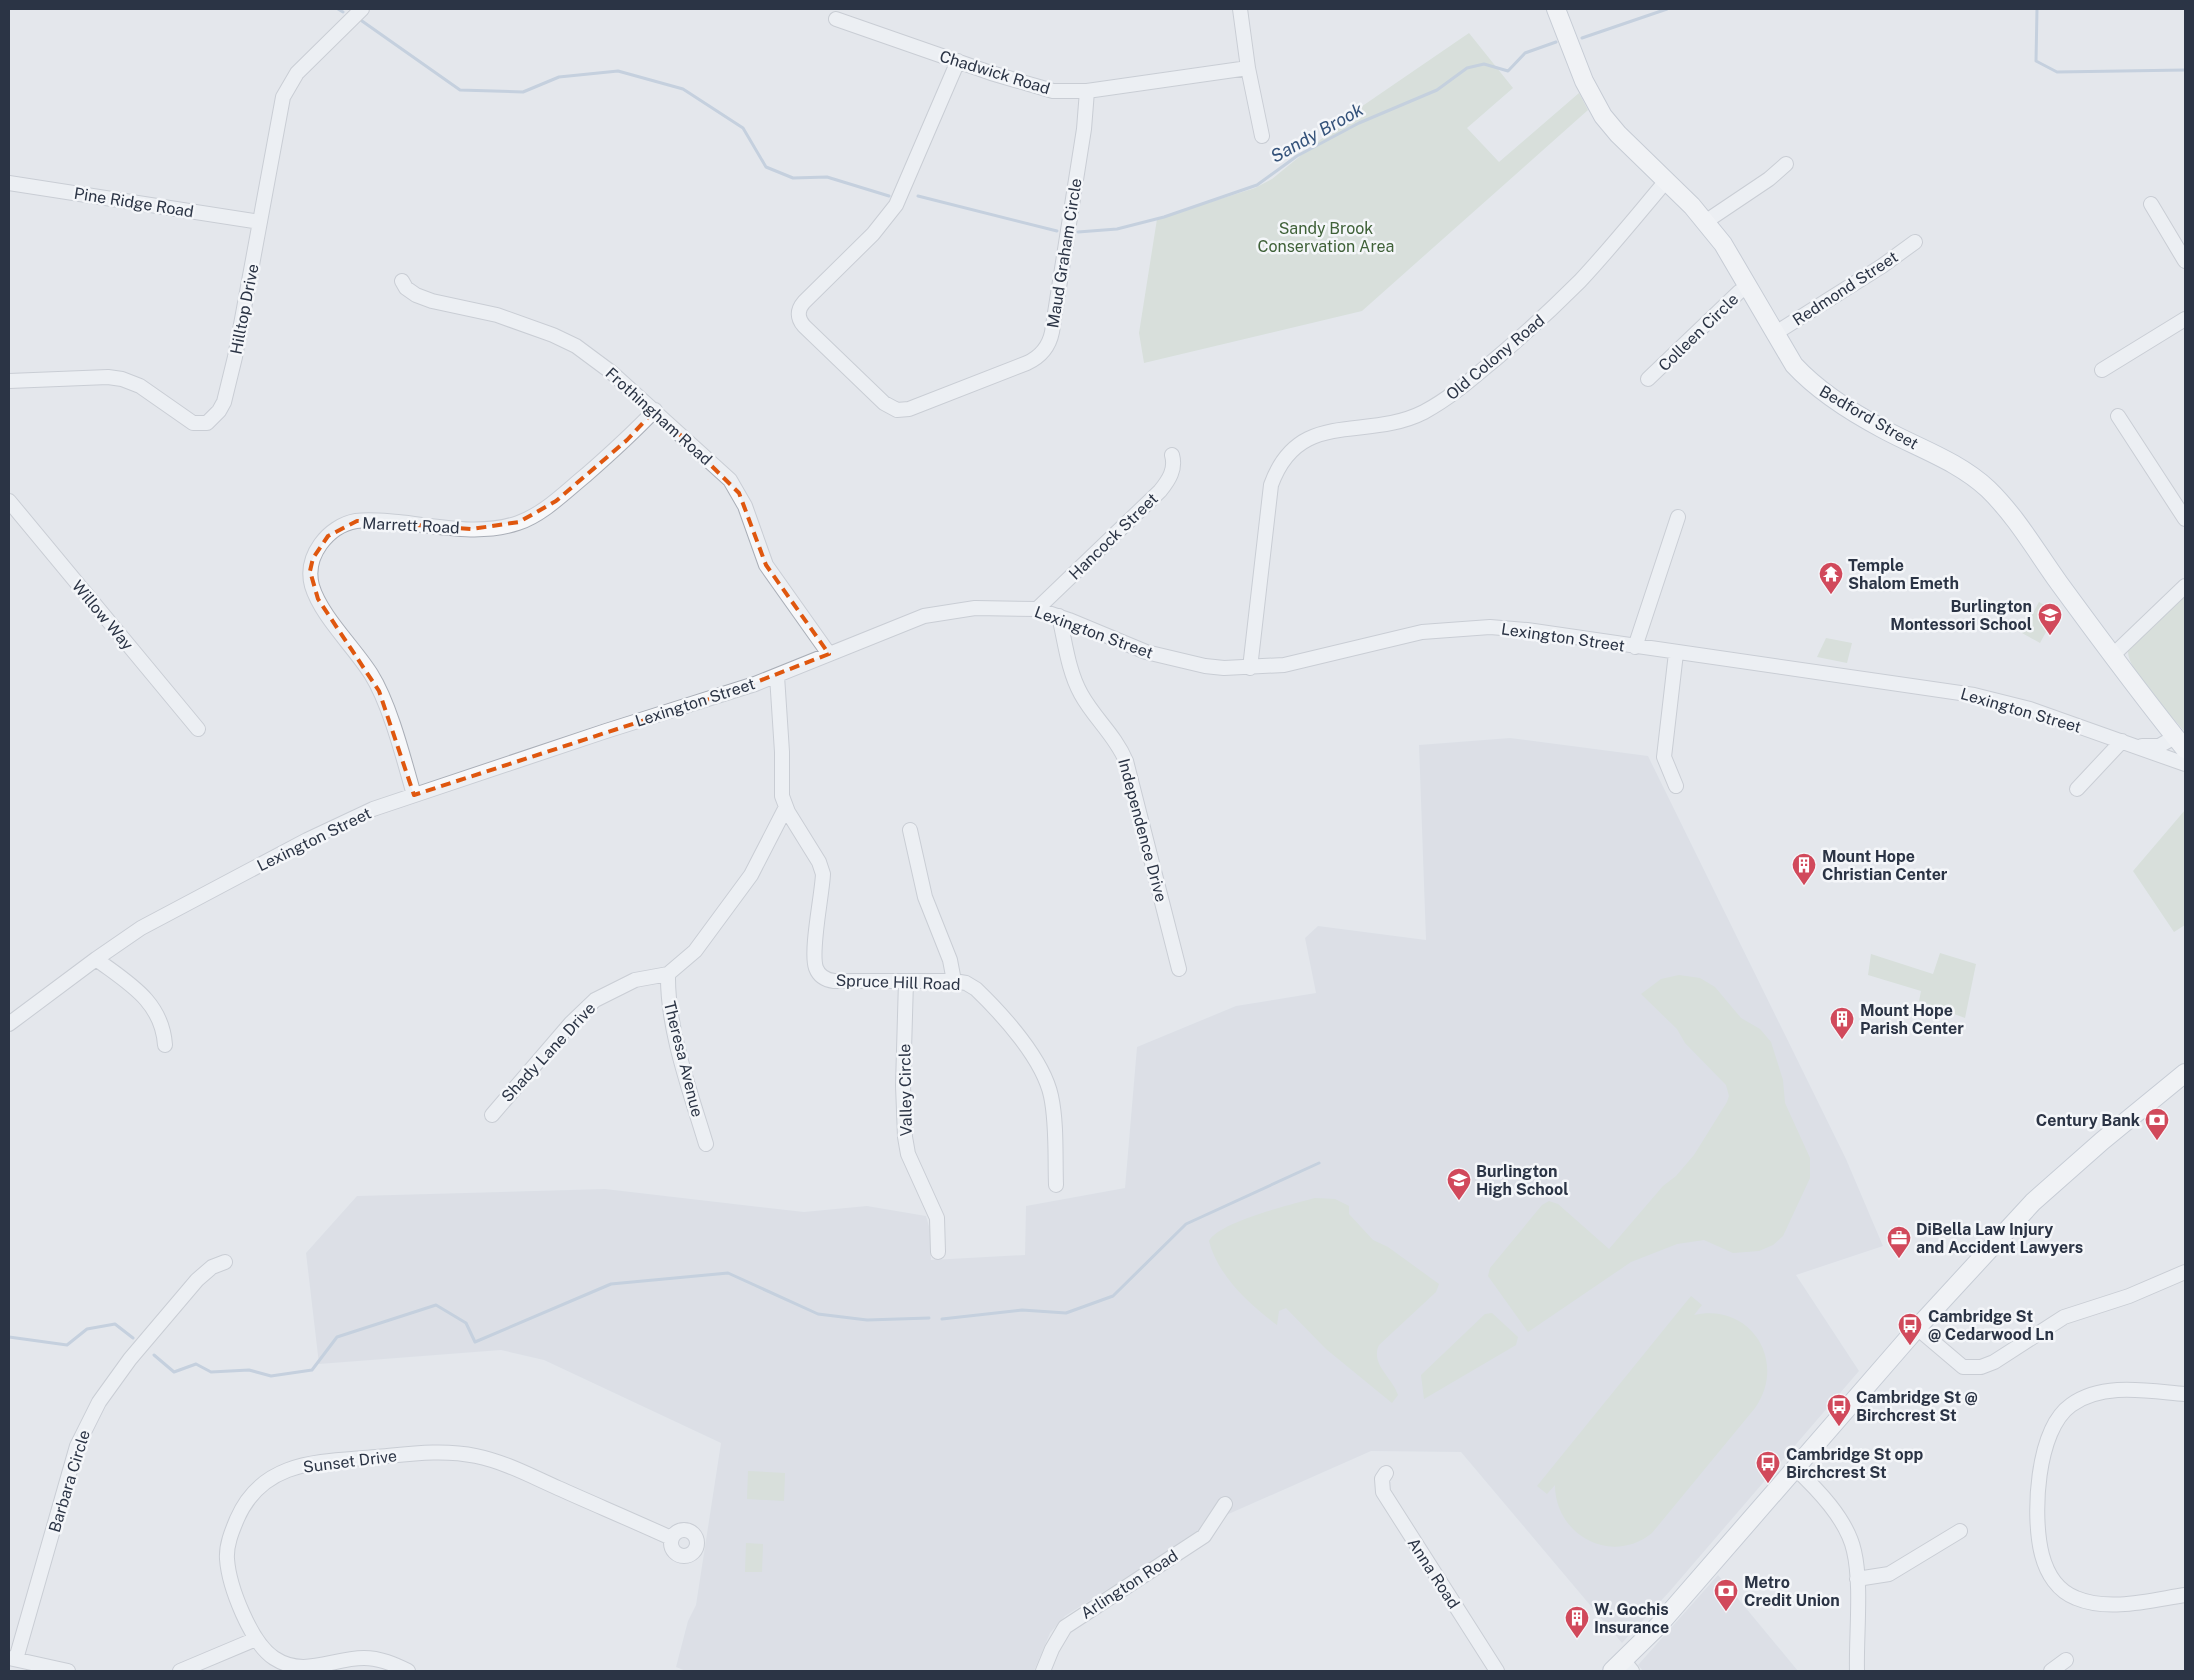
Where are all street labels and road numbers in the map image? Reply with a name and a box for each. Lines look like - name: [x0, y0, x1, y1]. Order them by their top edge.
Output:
- street label: Chadwick Road: [937, 47, 1052, 98]
- street label: Maud Graham Circle: [1043, 177, 1086, 329]
- street label: Pine Ridge Road: [73, 184, 195, 221]
- street label: Redmond Street: [1789, 247, 1901, 329]
- street label: Hilltop Drive: [226, 262, 263, 356]
- street label: Colleen Circle: [1654, 290, 1742, 375]
- street label: Old Colony Road: [1442, 311, 1548, 404]
- street label: Frothingham Road: [602, 364, 716, 469]
- street label: Bedford Street: [1816, 381, 1922, 453]
- street label: Hancock Street: [1065, 489, 1162, 584]
- street label: Marrett Road: [362, 513, 460, 538]
- street label: Willow Way: [68, 577, 137, 654]
- street label: Lexington Street: [1032, 602, 1156, 663]
- street label: Lexington Street: [1500, 619, 1626, 656]
- street label: Lexington Street: [633, 674, 757, 731]
- street label: Lexington Street: [1958, 684, 2083, 737]
- street label: Independence Drive: [1114, 756, 1171, 904]
- street label: Lexington Street: [254, 804, 374, 875]
- street label: Spruce Hill Road: [835, 971, 961, 994]
- street label: Shady Lane Drive: [497, 999, 599, 1106]
- street label: Theresa Avenue: [660, 999, 707, 1119]
- street label: Valley Circle: [895, 1044, 916, 1136]
- street label: Barbara Circle: [45, 1428, 94, 1535]
- street label: Sunset Drive: [302, 1446, 398, 1477]
- street label: Anna Road: [1404, 1534, 1463, 1612]
- street label: Arlington Road: [1077, 1546, 1181, 1623]

